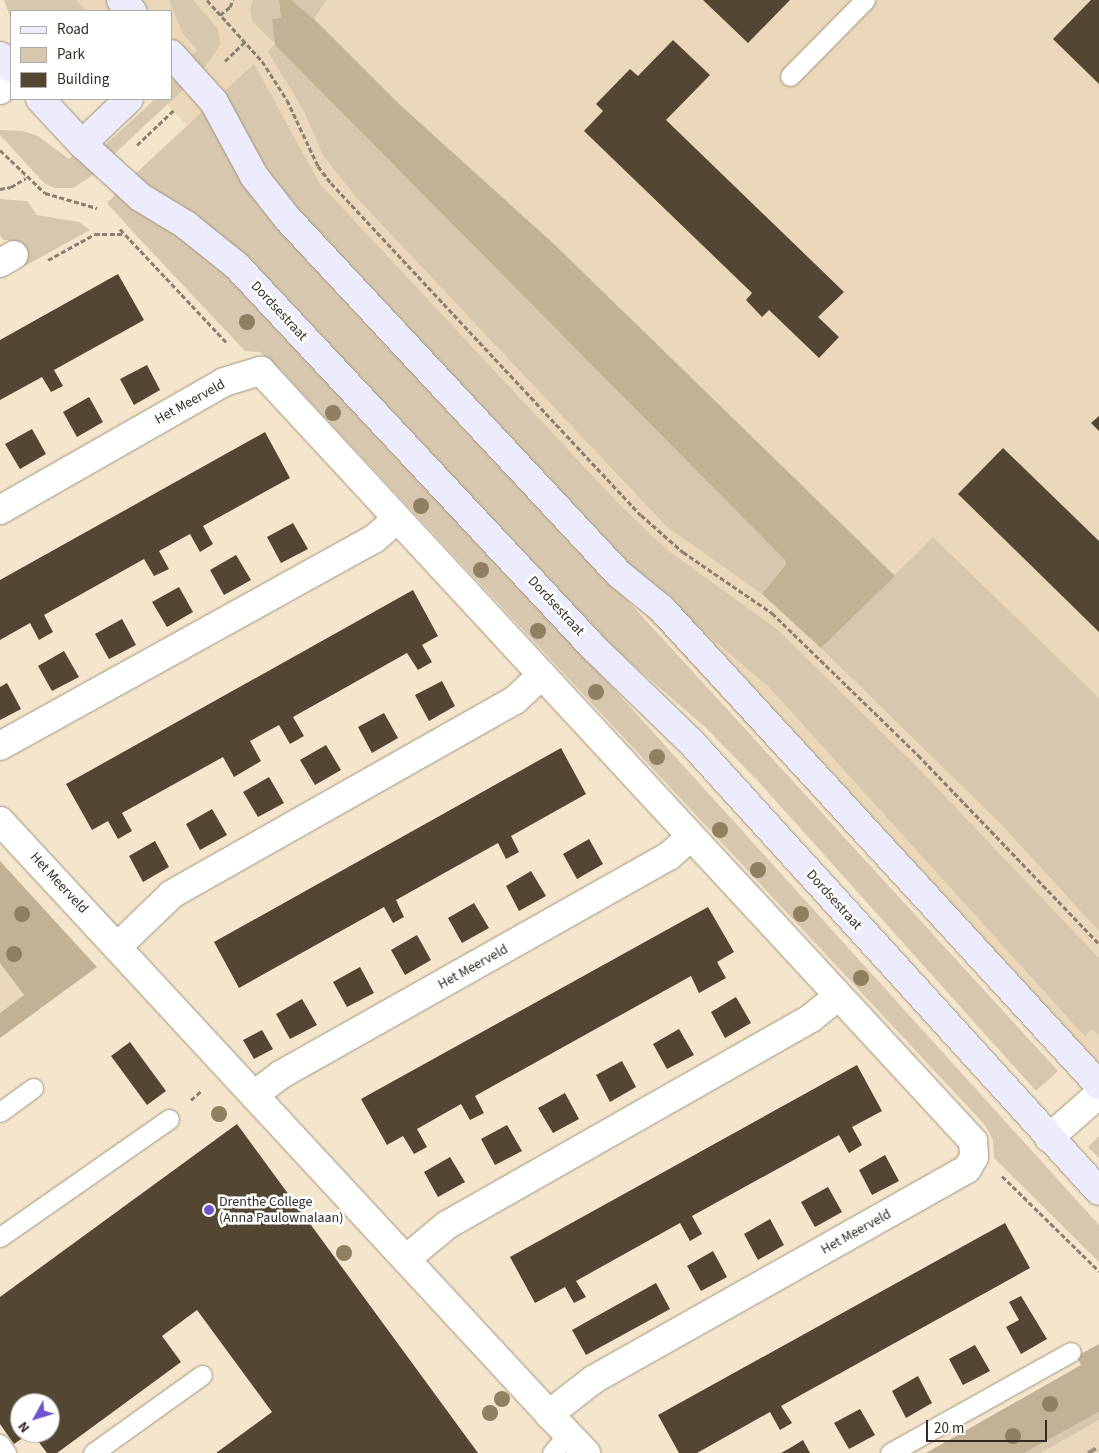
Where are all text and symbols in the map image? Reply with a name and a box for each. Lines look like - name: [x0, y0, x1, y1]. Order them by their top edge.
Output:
- legend: [10, 10, 172, 100]
- text: Road: [57, 19, 89, 40]
- text: Park: [57, 44, 85, 65]
- text: Building: [57, 69, 109, 90]
- street label: Dordsestraat: [247, 278, 311, 344]
- street label: Het Meerveld: [152, 376, 228, 428]
- street label: Dordsestraat: [524, 573, 588, 639]
- street label: Het Meerveld: [26, 849, 92, 917]
- street label: Dordsestraat: [803, 867, 865, 933]
- street label: Het Meerveld: [435, 941, 511, 993]
- place label: Drenthe College (Anna Paulownalaan): [219, 1194, 343, 1226]
- marker: Drenthe College (Anna Paulownalaan): [203, 1204, 215, 1216]
- street label: Het Meerveld: [818, 1206, 894, 1258]
- north arrow: [10, 1393, 60, 1443]
- scale bar: [929, 1410, 1050, 1442]
- text: N: [13, 1417, 35, 1437]
- text: 20 m: [934, 1418, 964, 1439]

